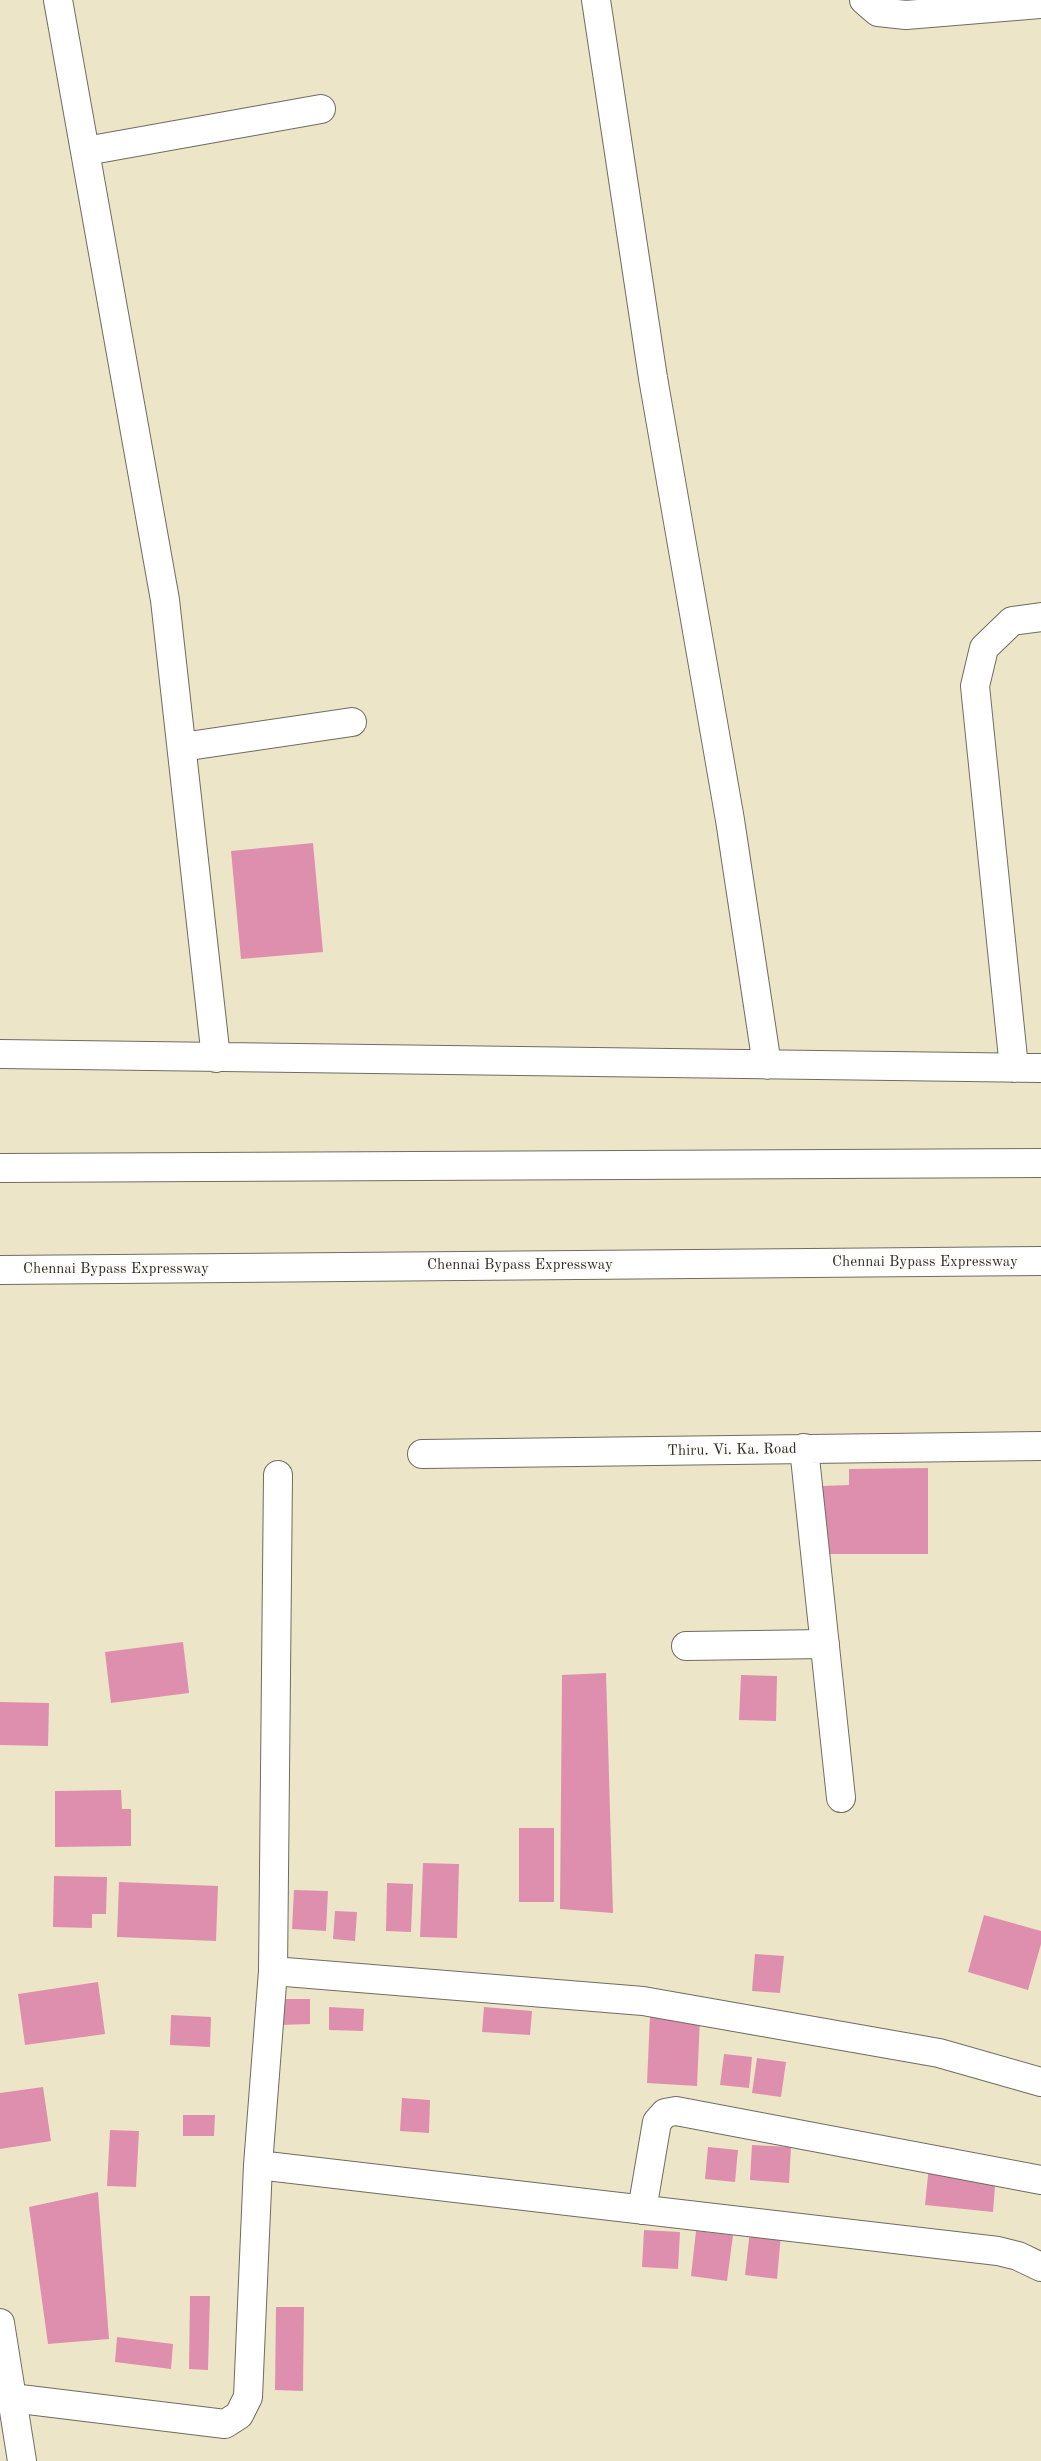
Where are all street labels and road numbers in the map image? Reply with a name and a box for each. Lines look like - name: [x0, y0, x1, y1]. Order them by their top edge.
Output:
- street label: Chennai Bypass Expressway: [832, 1253, 1018, 1271]
- street label: Chennai Bypass Expressway: [427, 1256, 613, 1274]
- street label: Chennai Bypass Expressway: [23, 1260, 209, 1278]
- street label: Thiru. Vi. Ka. Road: [667, 1440, 797, 1460]

